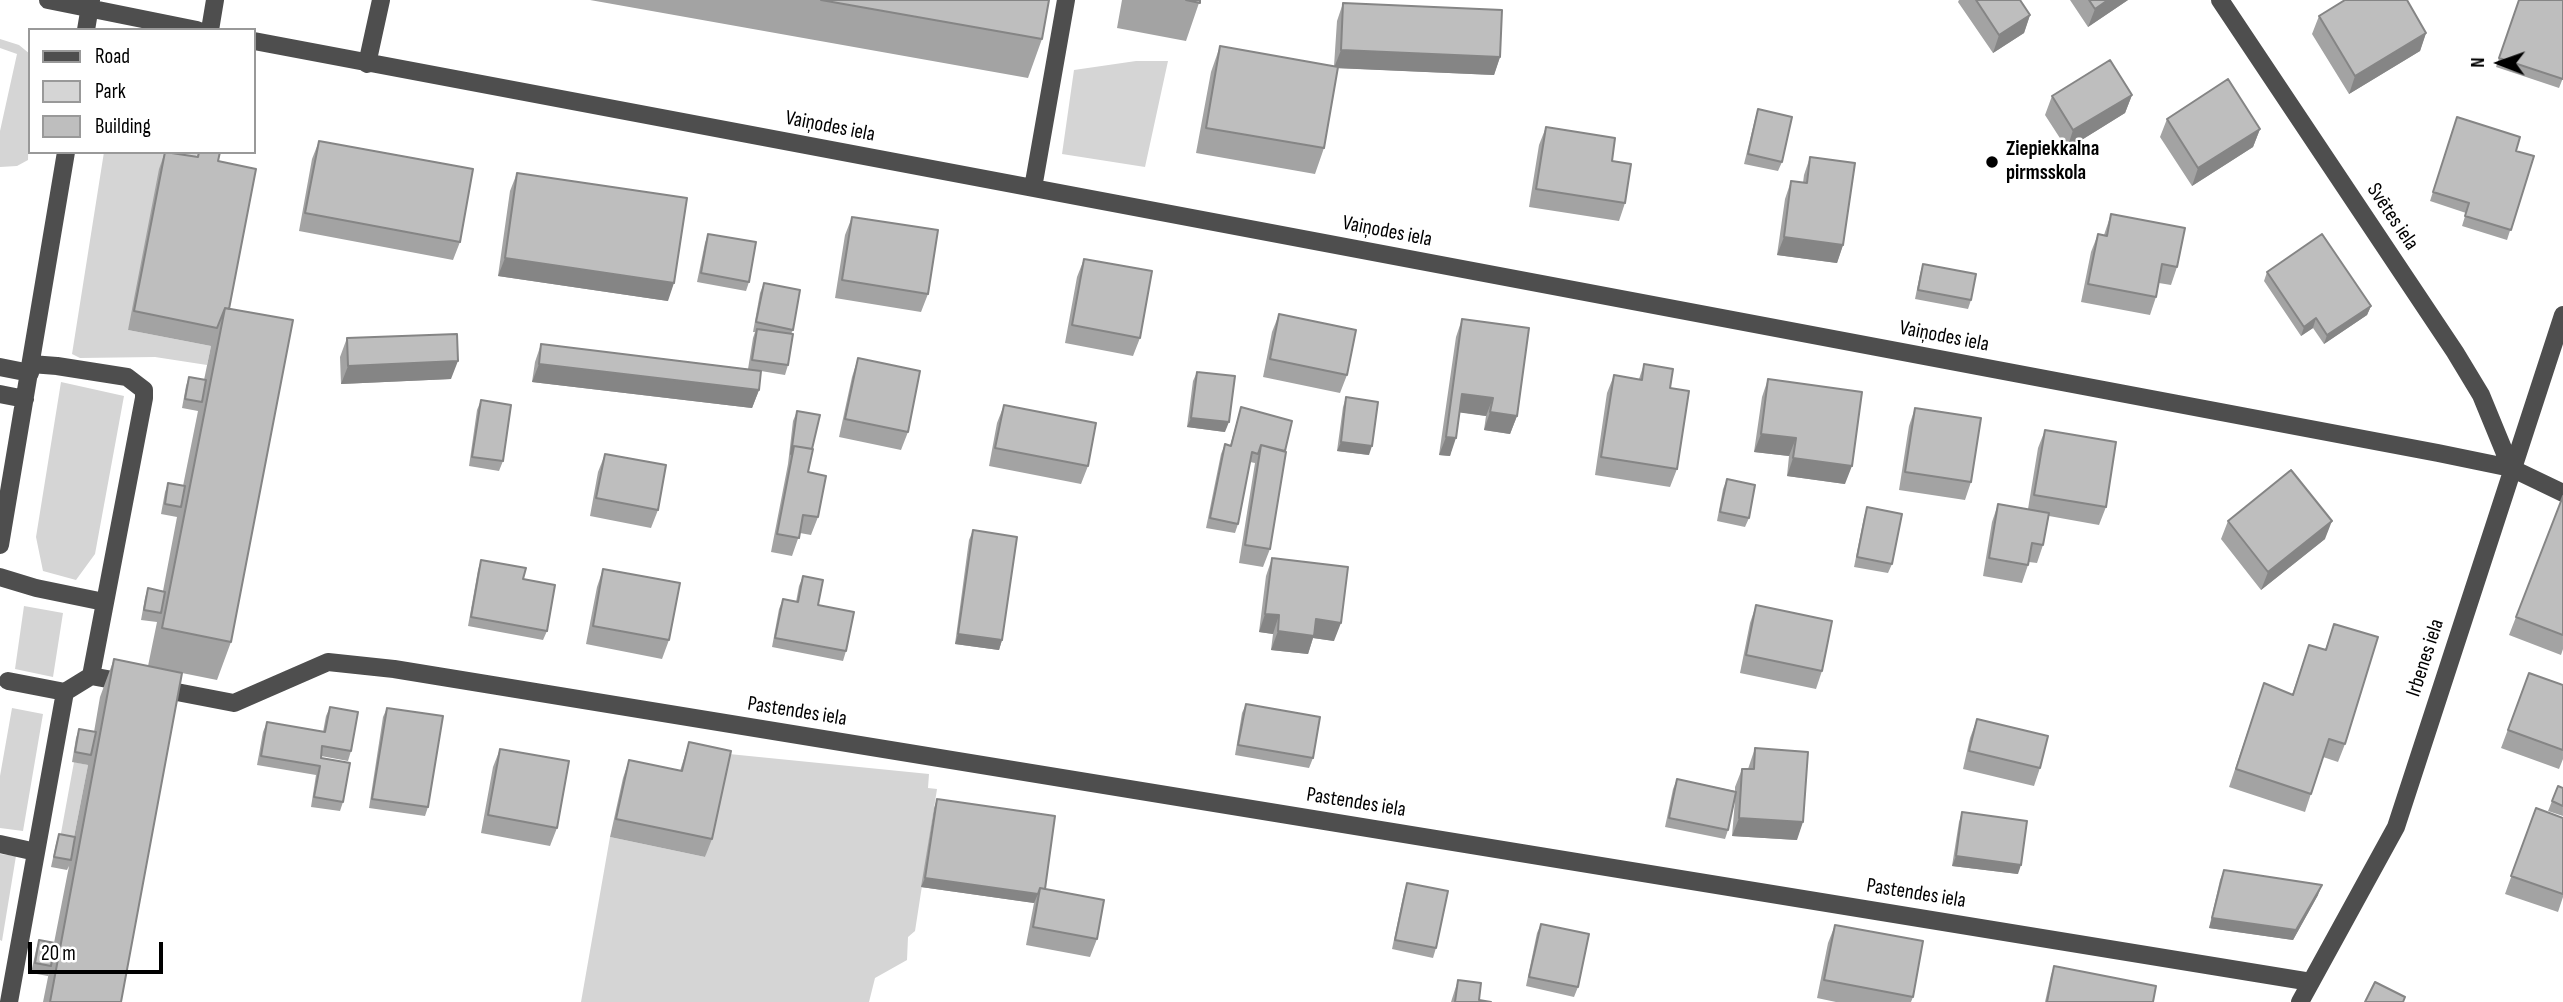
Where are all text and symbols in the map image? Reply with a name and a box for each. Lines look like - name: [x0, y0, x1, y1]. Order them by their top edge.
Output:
- legend: [28, 28, 256, 154]
- north arrow: [2465, 28, 2535, 98]
- text: Road: [95, 44, 130, 69]
- text: N: [2467, 57, 2490, 68]
- text: Park: [95, 79, 126, 104]
- street label: Vaiņodes iela: [783, 106, 877, 148]
- text: Building: [95, 114, 151, 139]
- place label: Ziepiekkalna pirmsskola: [2006, 137, 2099, 187]
- marker: Ziepiekkalna pirmsskola: [1984, 154, 2000, 170]
- street label: Svētes iela: [2361, 179, 2423, 255]
- street label: Vaiņodes iela: [1340, 211, 1434, 253]
- street label: Vaiņodes iela: [1897, 316, 1991, 358]
- street label: Irbenes iela: [2402, 616, 2450, 700]
- street label: Pastendes iela: [745, 692, 849, 732]
- street label: Pastendes iela: [1304, 783, 1408, 823]
- street label: Pastendes iela: [1864, 874, 1968, 914]
- scale bar: [32, 928, 166, 972]
- text: 20 m: [41, 941, 76, 966]

